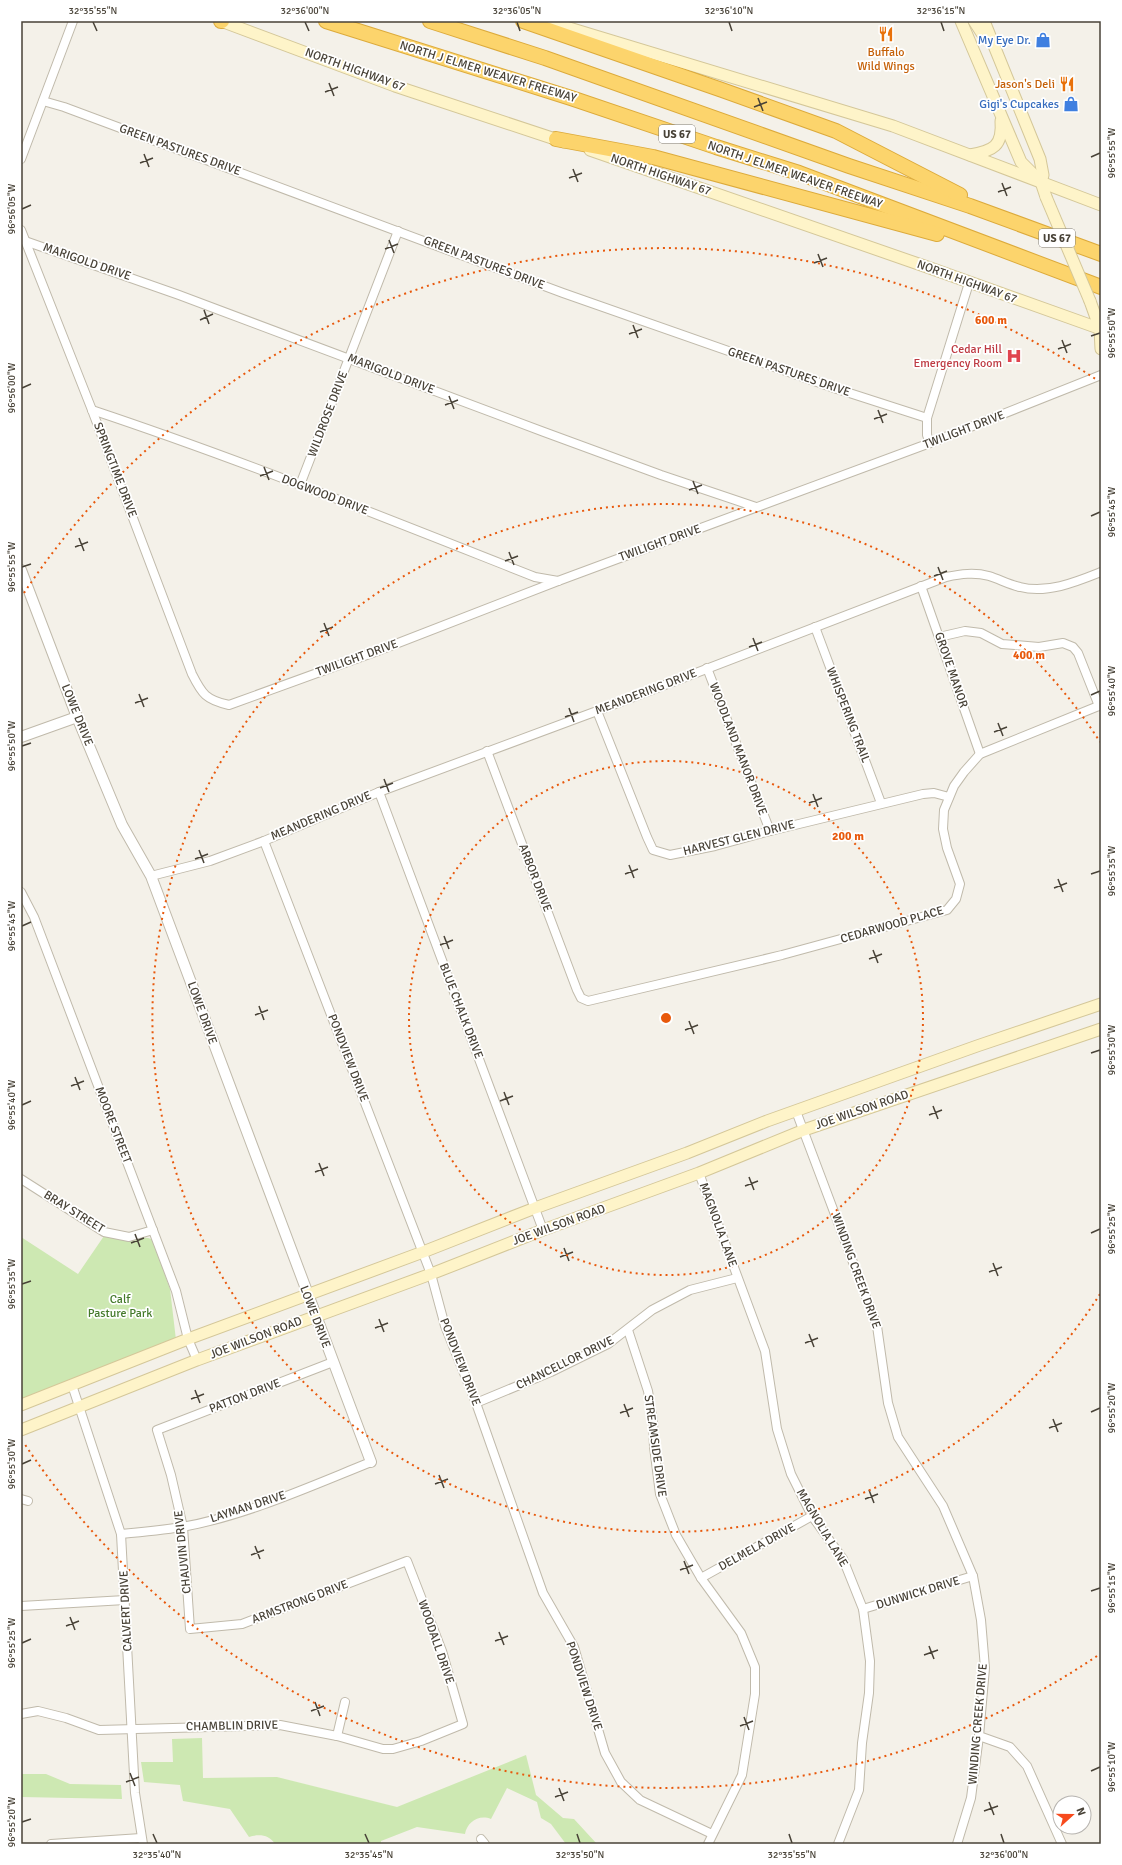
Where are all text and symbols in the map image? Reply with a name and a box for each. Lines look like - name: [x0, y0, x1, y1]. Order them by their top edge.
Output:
- text: 32°35'55"N: [69, 5, 117, 17]
- text: 32°36'00"N: [281, 5, 329, 17]
- text: 32°36'05"N: [493, 5, 541, 17]
- text: 32°36'10"N: [705, 5, 753, 17]
- text: 32°36'15"N: [917, 5, 965, 17]
- restaurant icon: Buffalo Wild Wings: [877, 25, 895, 43]
- shop icon: My Eye Dr.: [1034, 31, 1052, 49]
- place label: My Eye Dr.: [978, 33, 1031, 48]
- street label: NORTH J ELMER WEAVER FREEWAY: [398, 38, 578, 106]
- street label: NORTH HIGHWAY 67: [303, 45, 407, 95]
- place label: Buffalo Wild Wings: [857, 45, 915, 74]
- restaurant icon: Jason's Deli: [1058, 75, 1076, 93]
- place label: Jason's Deli: [995, 77, 1055, 92]
- shop icon: Gigi's Cupcakes: [1062, 95, 1080, 113]
- place label: Gigi's Cupcakes: [979, 97, 1059, 112]
- street label: GREEN PASTURES DRIVE: [117, 121, 243, 179]
- road number: US 67: [659, 125, 695, 143]
- text: 96°55'55"W: [1106, 127, 1118, 178]
- street label: NORTH J ELMER WEAVER FREEWAY: [706, 138, 884, 212]
- street label: NORTH HIGHWAY 67: [609, 151, 713, 199]
- text: 96°56'05"W: [6, 183, 18, 234]
- road number: US 67: [1039, 229, 1075, 247]
- street label: GREEN PASTURES DRIVE: [421, 233, 547, 293]
- street label: MARIGOLD DRIVE: [41, 240, 133, 284]
- street label: NORTH HIGHWAY 67: [915, 257, 1019, 307]
- text: 96°55'50"W: [1106, 307, 1118, 358]
- text: 600 m: [975, 313, 1007, 328]
- place label: Cedar Hill Emergency Room: [913, 342, 1002, 371]
- street label: GREEN PASTURES DRIVE: [726, 344, 852, 400]
- hospital icon: Cedar Hill Emergency Room: [1005, 347, 1023, 365]
- street label: MARIGOLD DRIVE: [345, 350, 437, 398]
- text: 96°56'00"W: [6, 362, 18, 413]
- street label: WILDROSE DRIVE: [305, 369, 351, 459]
- street label: TWILIGHT DRIVE: [921, 408, 1007, 452]
- street label: SPRINGTIME DRIVE: [90, 420, 140, 520]
- street label: DOGWOOD DRIVE: [279, 472, 371, 519]
- text: 96°55'45"W: [1106, 486, 1118, 537]
- street label: TWILIGHT DRIVE: [617, 521, 703, 565]
- text: 96°55'55"W: [6, 541, 18, 592]
- street label: GROVE MANOR: [931, 630, 971, 710]
- street label: TWILIGHT DRIVE: [314, 636, 400, 680]
- text: 400 m: [1013, 648, 1045, 663]
- street label: WHISPERING TRAIL: [823, 665, 873, 765]
- text: 96°55'40"W: [1106, 665, 1118, 716]
- street label: MEANDERING DRIVE: [593, 666, 699, 718]
- street label: WOODLAND MANOR DRIVE: [706, 681, 770, 818]
- street label: LOWE DRIVE: [58, 682, 96, 748]
- text: 96°55'50"W: [6, 720, 18, 771]
- street label: MEANDERING DRIVE: [268, 788, 374, 844]
- street label: HARVEST GLEN DRIVE: [682, 817, 797, 859]
- text: 200 m: [832, 829, 864, 844]
- street label: ARBOR DRIVE: [515, 842, 555, 914]
- text: 96°55'35"W: [1106, 845, 1118, 896]
- text: 96°55'45"W: [6, 900, 18, 951]
- street label: CEDARWOOD PLACE: [839, 903, 945, 947]
- street label: BLUE CHALK DRIVE: [436, 961, 486, 1061]
- street label: LOWE DRIVE: [184, 980, 220, 1047]
- centre of rings: [659, 1011, 673, 1025]
- street label: PONDVIEW DRIVE: [324, 1012, 372, 1104]
- text: 96°55'30"W: [1106, 1024, 1118, 1075]
- text: 96°55'40"W: [6, 1079, 18, 1130]
- street label: MOORE STREET: [91, 1084, 135, 1166]
- street label: JOE WILSON ROAD: [813, 1087, 911, 1133]
- street label: MAGNOLIA LANE: [696, 1181, 740, 1269]
- street label: BRAY STREET: [41, 1187, 107, 1237]
- street label: JOE WILSON ROAD: [511, 1201, 608, 1249]
- text: 96°55'25"W: [1106, 1203, 1118, 1254]
- street label: WINDING CREEK DRIVE: [828, 1211, 884, 1331]
- text: 96°55'35"W: [6, 1258, 18, 1309]
- street label: LOWE DRIVE: [296, 1284, 334, 1351]
- park label: Calf Pasture Park: [88, 1292, 152, 1321]
- street label: JOE WILSON ROAD: [208, 1313, 304, 1363]
- street label: PONDVIEW DRIVE: [436, 1316, 484, 1408]
- street label: CHANCELLOR DRIVE: [514, 1333, 617, 1393]
- street label: PATTON DRIVE: [207, 1375, 283, 1417]
- text: 96°55'20"W: [1106, 1382, 1118, 1433]
- street label: STREAMSIDE DRIVE: [640, 1394, 670, 1498]
- text: 96°55'30"W: [6, 1438, 18, 1489]
- street label: MAGNOLIA LANE: [793, 1486, 851, 1570]
- street label: LAYMAN DRIVE: [208, 1488, 288, 1526]
- street label: CHAUVIN DRIVE: [171, 1509, 195, 1594]
- street label: DELMELA DRIVE: [716, 1520, 798, 1574]
- text: 96°55'15"W: [1106, 1562, 1118, 1613]
- street label: CALVERT DRIVE: [116, 1570, 136, 1652]
- street label: DUNWICK DRIVE: [874, 1573, 962, 1613]
- street label: ARMSTRONG DRIVE: [250, 1577, 351, 1627]
- street label: WOODALL DRIVE: [415, 1598, 457, 1686]
- text: 96°55'25"W: [6, 1617, 18, 1668]
- street label: PONDVIEW DRIVE: [563, 1640, 606, 1733]
- street label: WINDING CREEK DRIVE: [965, 1663, 991, 1785]
- street label: CHAMBLIN DRIVE: [186, 1718, 278, 1734]
- text: 96°55'10"W: [1106, 1741, 1118, 1792]
- north arrow: [1052, 1795, 1092, 1835]
- text: 96°55'20"W: [6, 1796, 18, 1847]
- text: N: [1073, 1806, 1088, 1817]
- text: 32°35'40"N: [133, 1849, 181, 1861]
- text: 32°35'45"N: [345, 1849, 393, 1861]
- text: 32°35'50"N: [556, 1849, 604, 1861]
- text: 32°35'55"N: [768, 1849, 816, 1861]
- text: 32°36'00"N: [980, 1849, 1028, 1861]

